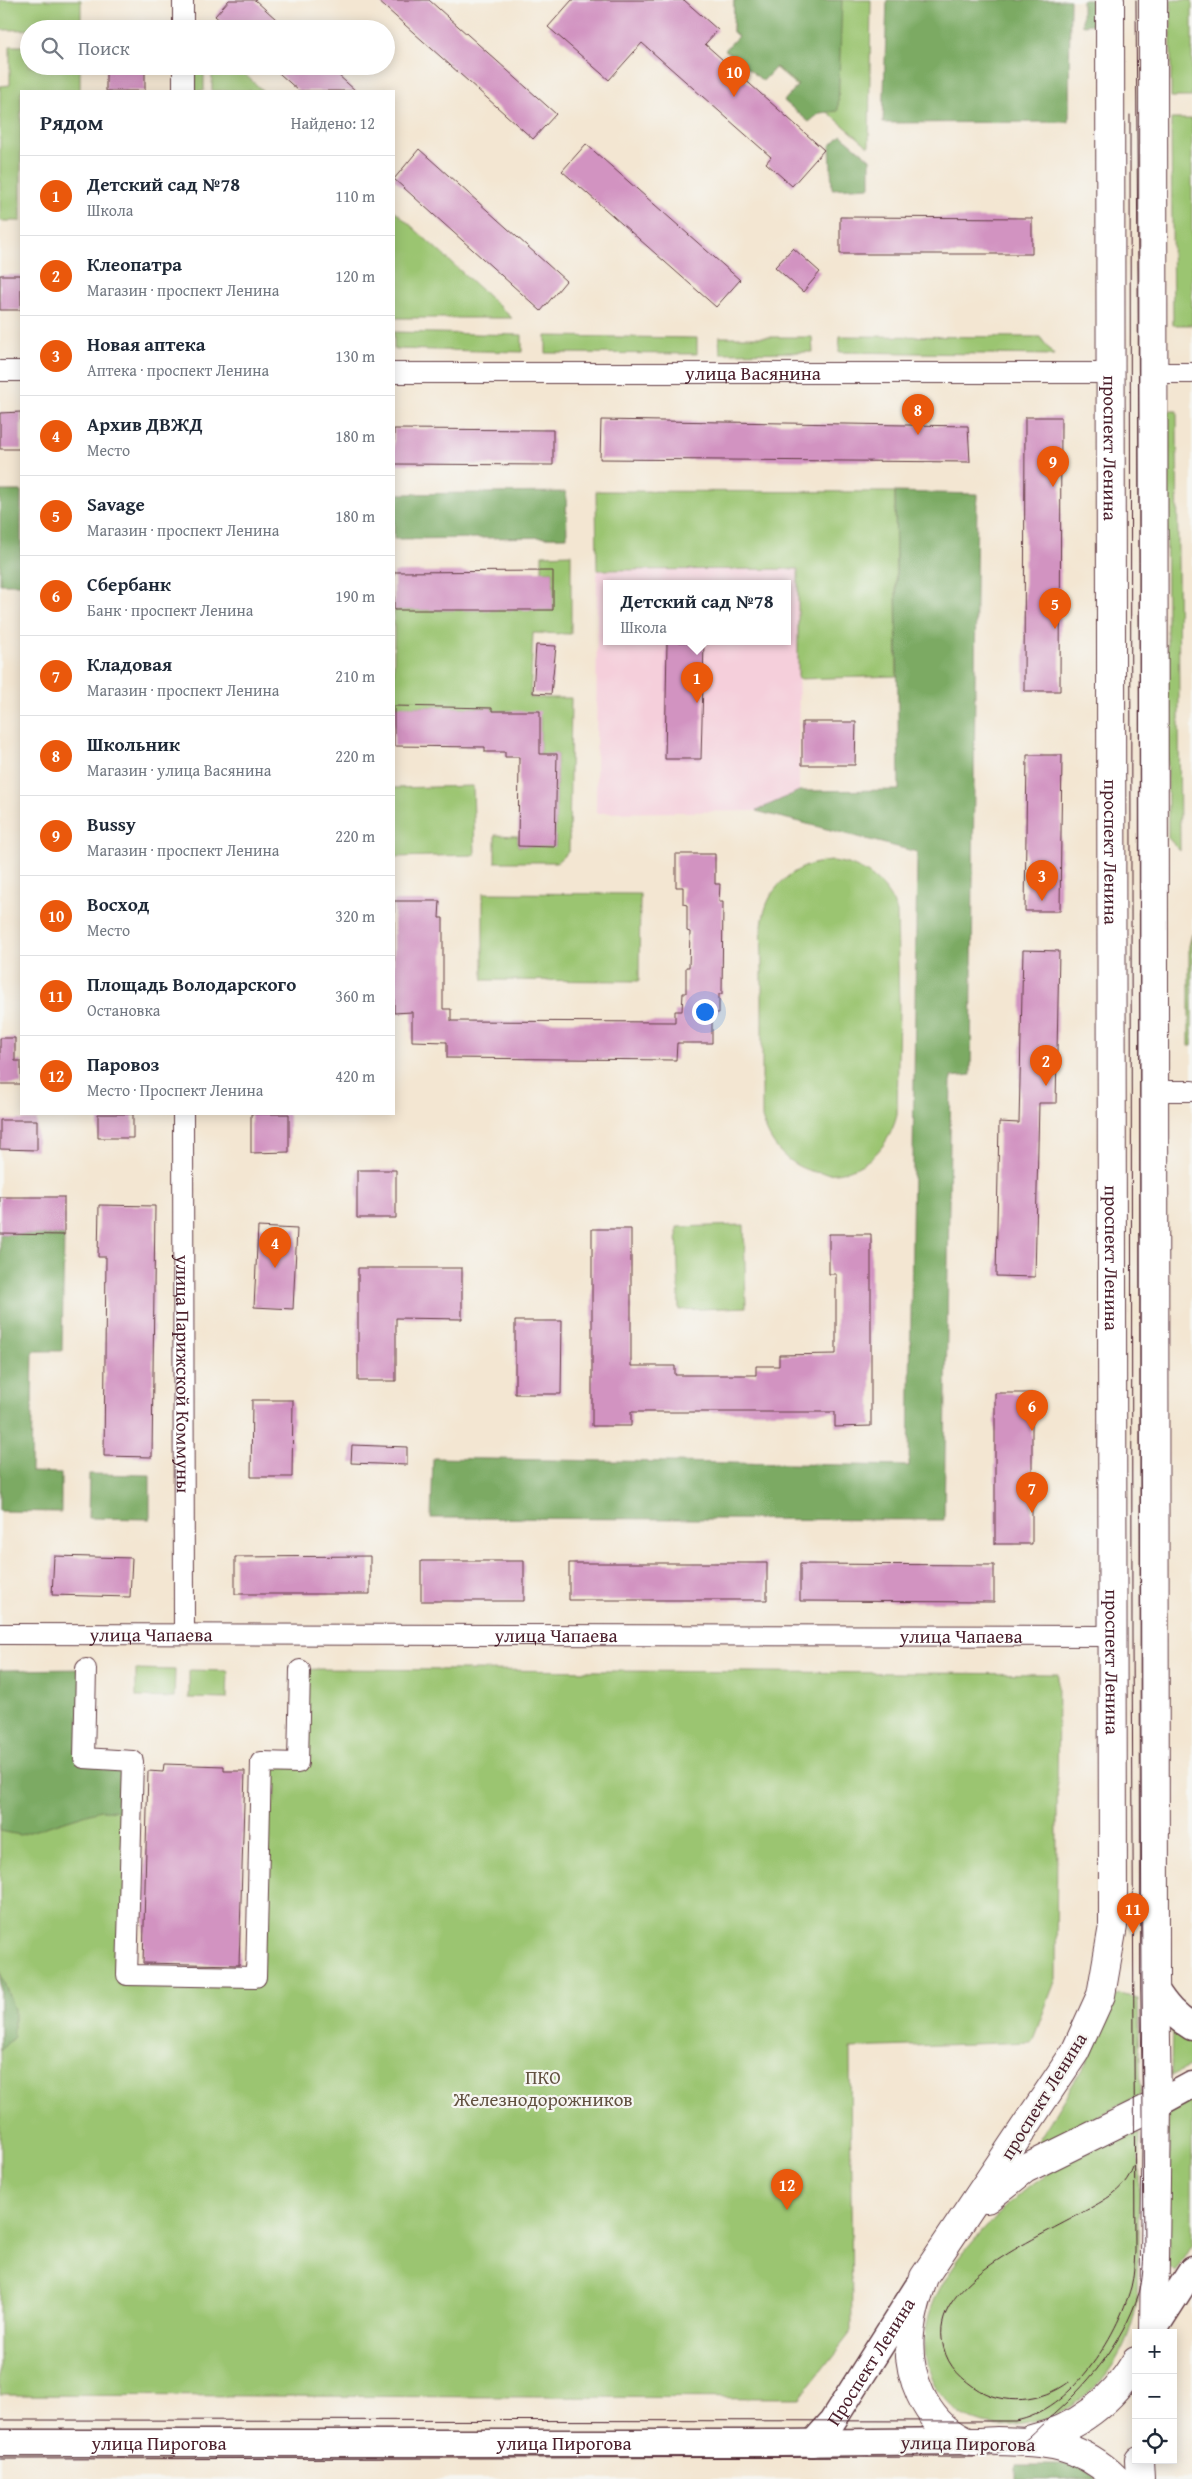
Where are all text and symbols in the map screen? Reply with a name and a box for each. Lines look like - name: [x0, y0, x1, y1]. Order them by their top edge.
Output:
- search box: [20, 20, 395, 75]
- icon: search: [38, 34, 66, 62]
- text: Поиск: [78, 34, 130, 62]
- pin: 10: [718, 56, 750, 97]
- text: Рядом: [40, 107, 103, 138]
- text: Найдено: 12: [291, 111, 375, 135]
- text: Детский сад №78: [87, 170, 240, 198]
- text: 1: [52, 184, 60, 208]
- text: 110 m: [335, 184, 375, 208]
- text: Школа: [87, 198, 133, 222]
- text: Клеопатра: [87, 250, 182, 278]
- text: 2: [52, 264, 60, 288]
- text: 120 m: [335, 264, 375, 288]
- text: Магазин · проспект Ленина: [87, 278, 279, 302]
- text: Новая аптека: [87, 330, 206, 358]
- text: 3: [52, 344, 60, 368]
- text: 130 m: [335, 344, 375, 368]
- text: Аптека · проспект Ленина: [87, 358, 269, 382]
- street label: улица Васянина: [684, 359, 821, 387]
- street label: проспект Ленина: [1097, 375, 1125, 521]
- pin: 8: [902, 394, 934, 435]
- text: Архив ДВЖД: [87, 410, 203, 438]
- text: 4: [52, 424, 60, 448]
- text: 180 m: [335, 424, 375, 448]
- text: Место: [87, 438, 130, 462]
- pin: 9: [1037, 446, 1069, 487]
- text: Savage: [87, 490, 145, 518]
- text: 5: [52, 504, 60, 528]
- text: 180 m: [335, 504, 375, 528]
- text: Магазин · проспект Ленина: [87, 518, 279, 542]
- text: Сбербанк: [87, 570, 171, 598]
- popup: [603, 580, 791, 645]
- text: 6: [52, 584, 60, 608]
- text: 190 m: [335, 584, 375, 608]
- text: Детский сад №78: [620, 587, 774, 615]
- pin: 5: [1039, 588, 1071, 629]
- text: Банк · проспект Ленина: [87, 598, 253, 622]
- text: Школа: [620, 615, 667, 639]
- text: Кладовая: [87, 650, 172, 678]
- pin: 1: [681, 662, 713, 703]
- text: 7: [52, 664, 60, 688]
- text: 210 m: [335, 664, 375, 688]
- text: Магазин · проспект Ленина: [87, 678, 279, 702]
- text: Школьник: [87, 730, 180, 758]
- text: 8: [52, 744, 60, 768]
- text: 220 m: [335, 744, 375, 768]
- text: Магазин · улица Васянина: [87, 758, 271, 782]
- street label: проспект Ленина: [1097, 779, 1125, 925]
- text: Bussy: [87, 810, 136, 838]
- text: 9: [52, 824, 60, 848]
- text: 220 m: [335, 824, 375, 848]
- text: Магазин · проспект Ленина: [87, 838, 279, 862]
- pin: 3: [1026, 860, 1058, 901]
- text: Восход: [87, 890, 149, 918]
- text: 10: [48, 904, 64, 928]
- text: 320 m: [335, 904, 375, 928]
- text: Место: [87, 918, 130, 942]
- text: Площадь Володарского: [87, 970, 296, 998]
- text: 11: [48, 984, 64, 1008]
- text: 360 m: [335, 984, 375, 1008]
- text: Остановка: [87, 998, 160, 1022]
- your location: [692, 999, 718, 1025]
- pin: 2: [1030, 1045, 1062, 1086]
- text: Паровоз: [87, 1050, 160, 1078]
- text: 12: [48, 1064, 64, 1088]
- text: 420 m: [335, 1064, 375, 1088]
- text: Место · Проспект Ленина: [87, 1078, 263, 1102]
- street label: проспект Ленина: [1098, 1185, 1126, 1331]
- pin: 4: [259, 1227, 291, 1268]
- street label: улица Парижской Коммуны: [169, 1254, 198, 1493]
- pin: 6: [1016, 1390, 1048, 1431]
- pin: 7: [1016, 1472, 1048, 1513]
- street label: проспект Ленина: [1098, 1589, 1127, 1735]
- street label: улица Чапаева: [88, 1620, 213, 1648]
- street label: улица Чапаева: [493, 1621, 618, 1649]
- street label: улица Чапаева: [898, 1622, 1023, 1650]
- pin: 11: [1117, 1893, 1149, 1934]
- street label: проспект Ленина: [993, 2027, 1093, 2165]
- park label: ПКО Железнодорожников: [452, 2063, 633, 2113]
- pin: 12: [771, 2169, 803, 2210]
- street label: Проспект Ленина: [819, 2292, 922, 2431]
- map controls: [1132, 2329, 1177, 2464]
- button: +: [1132, 2329, 1177, 2374]
- button: −: [1132, 2374, 1177, 2419]
- button: locate: [1132, 2419, 1177, 2464]
- street label: улица Пирогова: [899, 2428, 1036, 2458]
- street label: улица Пирогова: [90, 2429, 227, 2457]
- street label: улица Пирогова: [495, 2429, 632, 2457]

